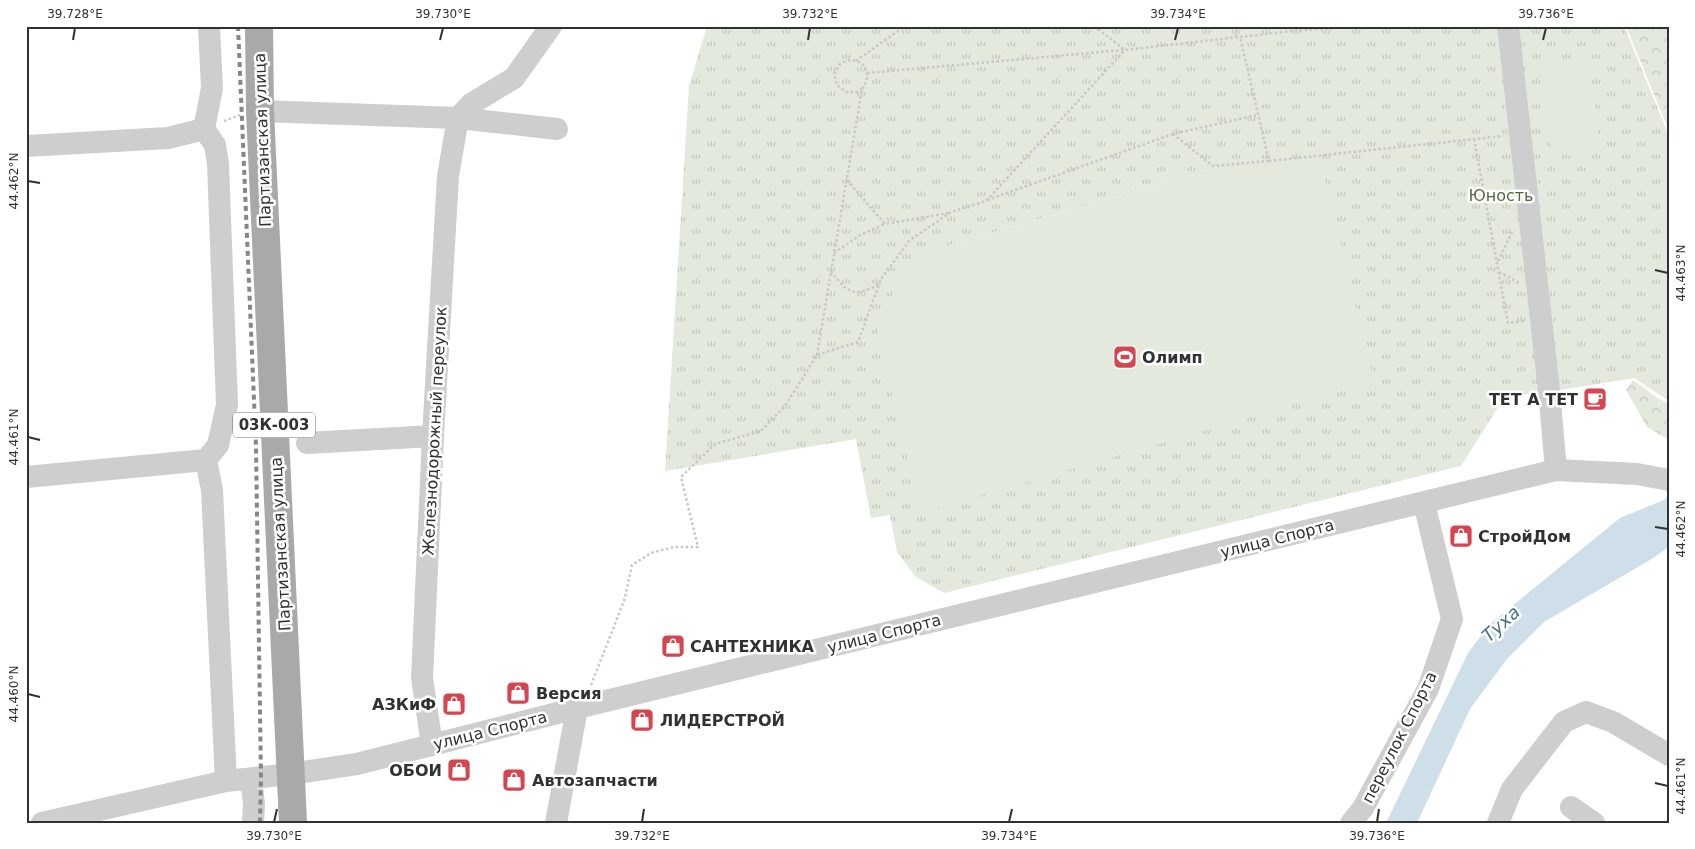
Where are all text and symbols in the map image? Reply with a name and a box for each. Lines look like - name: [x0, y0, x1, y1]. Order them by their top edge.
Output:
- text: 39.728°E: [47, 7, 103, 21]
- text: 39.730°E: [415, 7, 471, 21]
- text: 39.732°E: [782, 7, 838, 21]
- text: 39.734°E: [1150, 7, 1206, 21]
- text: 39.736°E: [1518, 7, 1574, 21]
- street label: Партизанская улица: [250, 53, 275, 227]
- text: 44.462°N: [7, 153, 21, 209]
- park label: Юность: [1468, 186, 1534, 205]
- text: 44.463°N: [1674, 245, 1688, 301]
- street label: Железнодорожный переулок: [418, 306, 451, 556]
- sports icon: Олимп: [1112, 344, 1138, 370]
- place label: Олимп: [1142, 348, 1203, 367]
- cafe icon: ТЕТ А ТЕТ: [1582, 386, 1608, 412]
- place label: ТЕТ А ТЕТ: [1489, 390, 1578, 409]
- text: 44.461°N: [7, 409, 21, 465]
- road number: 03К-003: [233, 412, 315, 438]
- street label: Партизанская улица: [266, 456, 295, 631]
- text: 44.462°N: [1674, 501, 1688, 557]
- street label: улица Спорта: [1218, 515, 1336, 562]
- shop icon: СтройДом: [1448, 523, 1474, 549]
- place label: СтройДом: [1478, 527, 1571, 546]
- water label: Туха: [1478, 601, 1524, 646]
- street label: улица Спорта: [825, 610, 943, 657]
- shop icon: САНТЕХНИКА: [660, 633, 686, 659]
- place label: САНТЕХНИКА: [690, 637, 815, 656]
- text: 44.460°N: [7, 666, 21, 722]
- street label: переулок Спорта: [1358, 668, 1441, 806]
- shop icon: Версия: [505, 680, 531, 706]
- place label: Версия: [536, 684, 601, 703]
- shop icon: АЗКиФ: [441, 691, 467, 717]
- place label: АЗКиФ: [372, 695, 436, 714]
- street label: улица Спорта: [431, 707, 549, 754]
- shop icon: ЛИДЕРСТРОЙ: [629, 707, 655, 733]
- place label: ЛИДЕРСТРОЙ: [660, 711, 785, 730]
- shop icon: ОБОИ: [446, 757, 472, 783]
- text: 44.461°N: [1674, 758, 1688, 814]
- place label: ОБОИ: [389, 761, 442, 780]
- shop icon: Автозапчасти: [501, 767, 527, 793]
- place label: Автозапчасти: [532, 771, 658, 790]
- text: 39.730°E: [246, 829, 302, 843]
- text: 39.732°E: [614, 829, 670, 843]
- text: 39.734°E: [981, 829, 1037, 843]
- text: 39.736°E: [1349, 829, 1405, 843]

